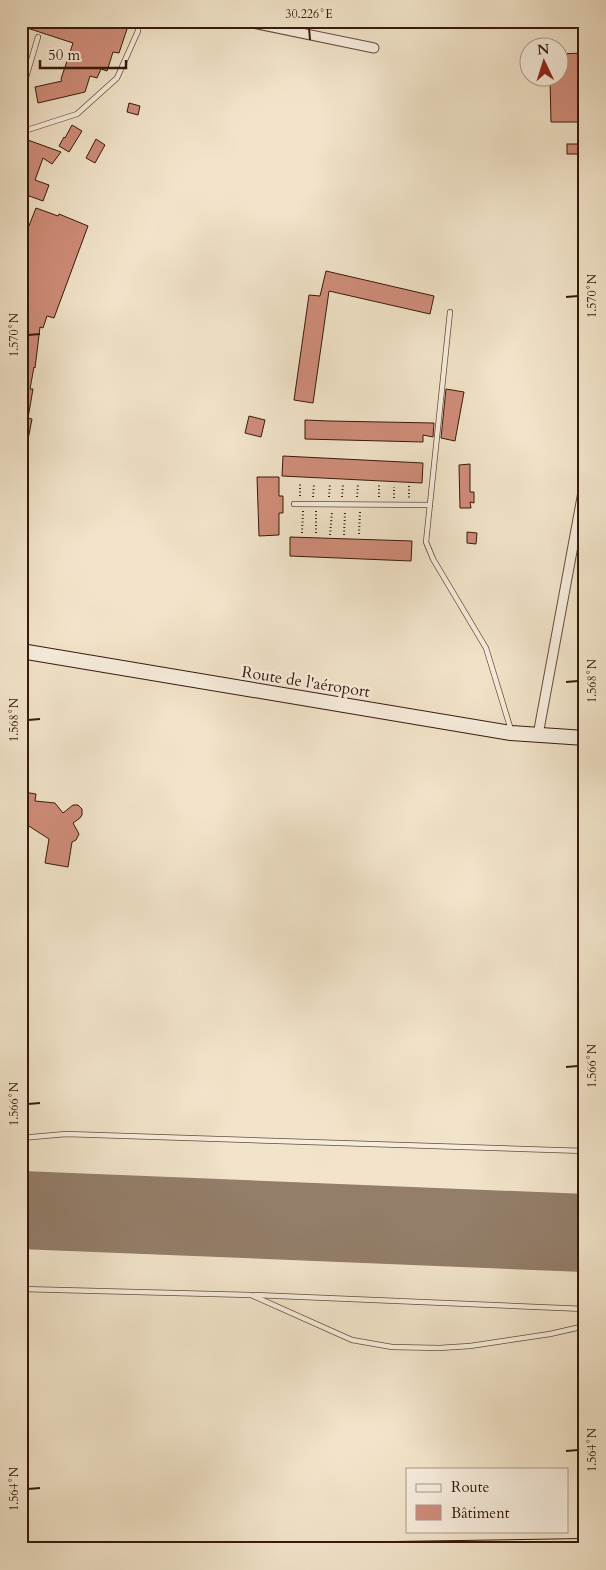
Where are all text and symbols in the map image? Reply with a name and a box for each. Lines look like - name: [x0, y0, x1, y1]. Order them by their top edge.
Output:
- text: 30.226°E: [285, 6, 333, 22]
- scale bar: [40, 38, 126, 70]
- north arrow: [518, 38, 568, 88]
- text: N: [536, 40, 550, 59]
- text: 50 m: [48, 45, 80, 65]
- text: 1.570°N: [584, 273, 600, 318]
- text: 1.570°N: [6, 312, 22, 357]
- text: 1.568°N: [584, 658, 600, 703]
- street label: Route de l'aéroport: [240, 661, 372, 703]
- text: 1.568°N: [6, 697, 22, 742]
- text: 1.566°N: [584, 1043, 600, 1088]
- text: 1.566°N: [6, 1081, 22, 1126]
- text: 1.564°N: [584, 1427, 600, 1472]
- text: 1.564°N: [6, 1466, 22, 1511]
- legend: [406, 1468, 568, 1532]
- text: Route: [451, 1477, 489, 1497]
- text: Bâtiment: [451, 1503, 510, 1523]

